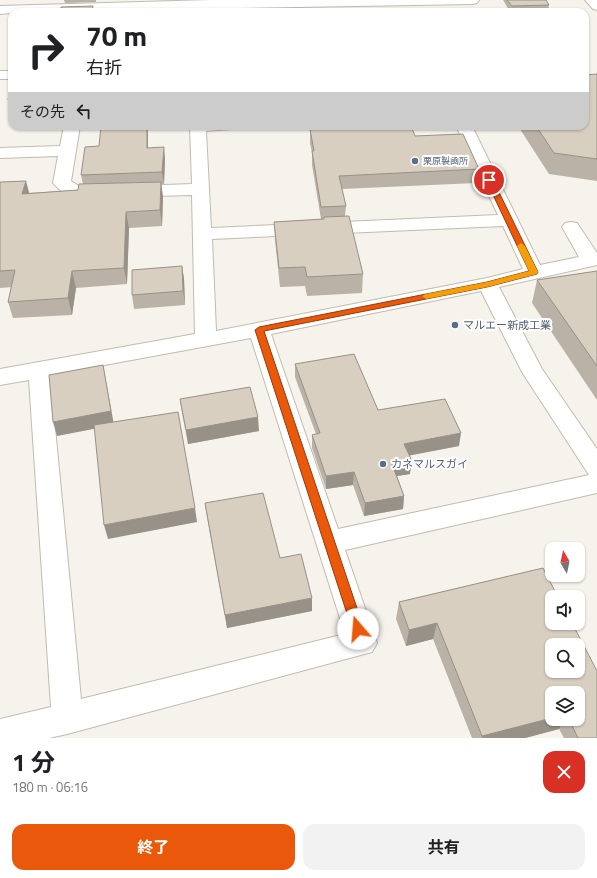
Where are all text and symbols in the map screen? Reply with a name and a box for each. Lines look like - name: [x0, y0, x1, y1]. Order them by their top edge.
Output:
- text: 70 m: [86, 14, 147, 57]
- icon: right: [20, 24, 72, 76]
- text: 右折: [86, 54, 122, 81]
- text: その先: [20, 100, 65, 123]
- icon: left: [73, 100, 95, 122]
- place label: 栗原製凾所: [423, 154, 468, 167]
- marker: 栗原製凾所: [410, 156, 420, 166]
- pin: [472, 163, 506, 197]
- icon: arrive: [478, 169, 500, 191]
- place label: マルエー新成工業: [463, 317, 551, 333]
- marker: マルエー新成工業: [450, 320, 460, 330]
- place label: カネマルスガイ: [391, 456, 468, 472]
- marker: カネマルスガイ: [378, 459, 388, 469]
- north arrow: [545, 542, 585, 582]
- map controls: [545, 542, 585, 726]
- button: sound: [545, 590, 585, 630]
- position arrow: [337, 608, 379, 650]
- button: search: [545, 638, 585, 678]
- button: layers: [545, 686, 585, 726]
- text: 1 分: [12, 744, 55, 780]
- button: close: [543, 751, 585, 793]
- text: 180 m · 06:16: [12, 777, 88, 797]
- button: 終了: [12, 824, 295, 870]
- button: 共有: [303, 824, 585, 870]

